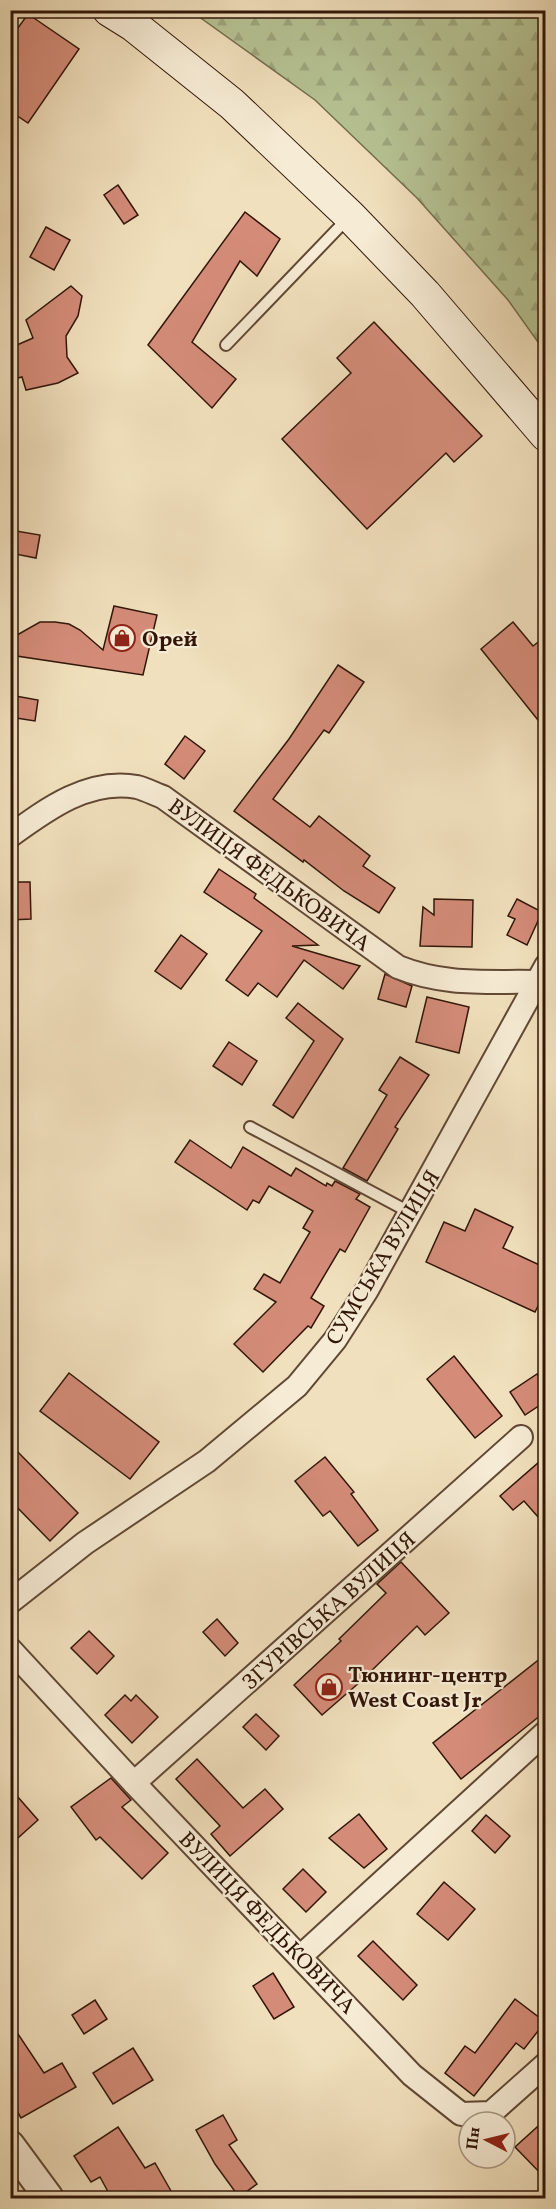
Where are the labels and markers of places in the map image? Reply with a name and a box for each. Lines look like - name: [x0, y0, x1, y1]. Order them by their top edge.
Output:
- shop icon: Орей: [107, 623, 137, 653]
- place label: Орей: [142, 625, 198, 656]
- place label: Тюнинг-центр West Coast Jr: [348, 1661, 508, 1717]
- shop icon: Тюнинг-центр West Coast Jr: [314, 1672, 344, 1702]

